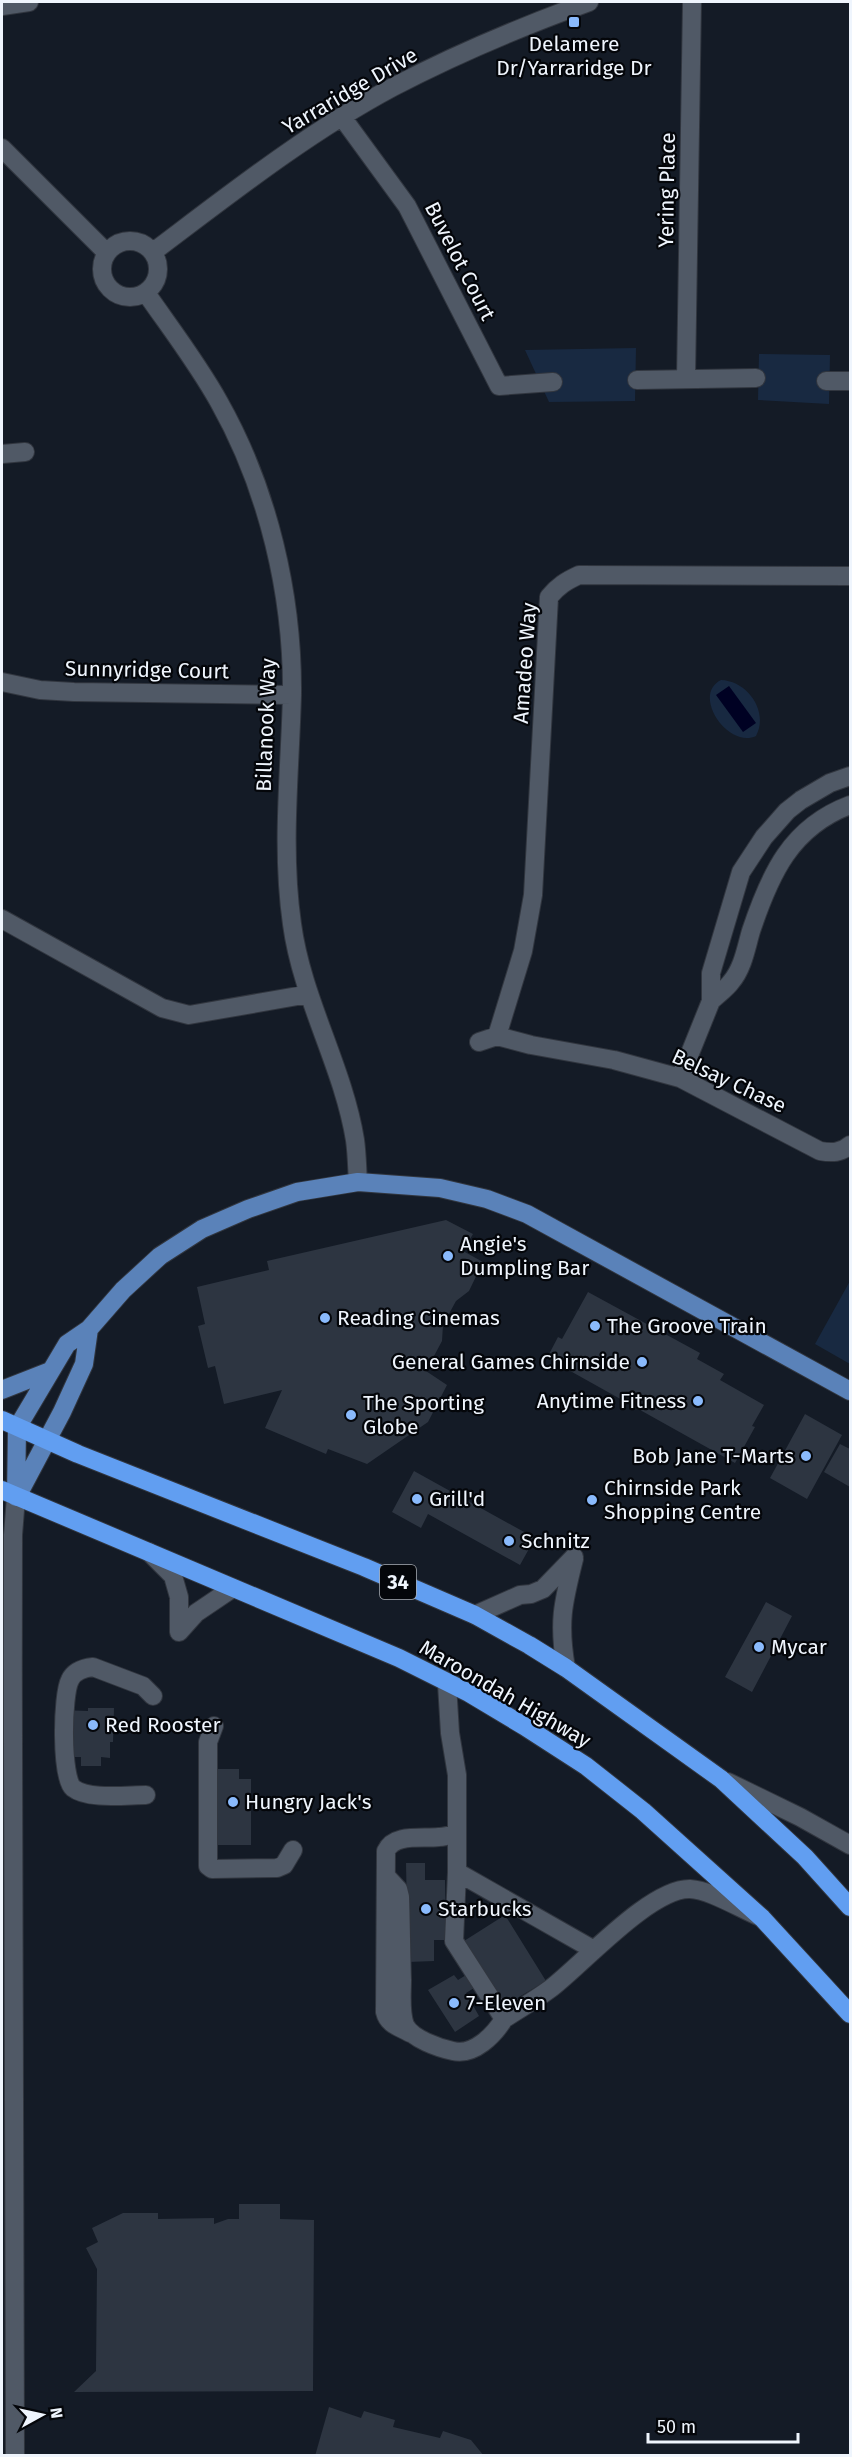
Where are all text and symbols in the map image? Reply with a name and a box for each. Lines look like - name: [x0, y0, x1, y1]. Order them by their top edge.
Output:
- marker: Delamere Dr/Yarraridge Dr: [567, 15, 581, 29]
- place label: Delamere Dr/Yarraridge Dr: [496, 31, 652, 81]
- street label: Yarraridge Drive: [278, 42, 422, 140]
- street label: Yering Place: [653, 132, 681, 248]
- street label: Buvelot Court: [419, 197, 501, 325]
- street label: Amadeo Way: [508, 601, 542, 724]
- street label: Sunnyridge Court: [65, 656, 230, 684]
- street label: Billanook Way: [251, 657, 281, 792]
- street label: Belsay Chase: [668, 1043, 790, 1119]
- place label: Angie's Dumpling Bar: [460, 1231, 589, 1281]
- marker: Angie's Dumpling Bar: [441, 1249, 455, 1263]
- place label: Reading Cinemas: [337, 1305, 500, 1331]
- marker: Reading Cinemas: [318, 1311, 332, 1325]
- place label: The Groove Train: [607, 1313, 767, 1339]
- marker: The Groove Train: [588, 1319, 602, 1333]
- place label: General Games Chirnside: [392, 1349, 630, 1375]
- marker: General Games Chirnside: [635, 1355, 649, 1369]
- place label: Anytime Fitness: [537, 1388, 686, 1414]
- place label: The Sporting Globe: [363, 1390, 484, 1440]
- marker: Anytime Fitness: [691, 1394, 705, 1408]
- marker: The Sporting Globe: [344, 1408, 358, 1422]
- place label: Bob Jane T-Marts: [632, 1443, 794, 1469]
- marker: Bob Jane T-Marts: [799, 1449, 813, 1463]
- place label: Chirnside Park Shopping Centre: [604, 1475, 761, 1525]
- place label: Grill'd: [429, 1486, 485, 1512]
- marker: Grill'd: [410, 1492, 424, 1506]
- marker: Chirnside Park Shopping Centre: [585, 1493, 599, 1507]
- place label: Schnitz: [521, 1528, 590, 1554]
- marker: Schnitz: [502, 1534, 516, 1548]
- road number: 34: [380, 1565, 416, 1599]
- street label: Maroondah Highway: [415, 1634, 596, 1754]
- place label: Mycar: [771, 1634, 827, 1660]
- marker: Mycar: [752, 1640, 766, 1654]
- place label: Red Rooster: [105, 1712, 221, 1738]
- marker: Red Rooster: [86, 1718, 100, 1732]
- place label: Hungry Jack's: [245, 1789, 372, 1815]
- marker: Hungry Jack's: [226, 1795, 240, 1809]
- place label: Starbucks: [438, 1896, 532, 1922]
- marker: Starbucks: [419, 1902, 433, 1916]
- place label: 7-Eleven: [466, 1990, 546, 2016]
- marker: 7-Eleven: [447, 1996, 461, 2010]
- north arrow: [12, 2385, 72, 2445]
- text: N: [46, 2406, 67, 2420]
- scale bar: [648, 2406, 798, 2444]
- text: 50 m: [657, 2416, 696, 2438]

